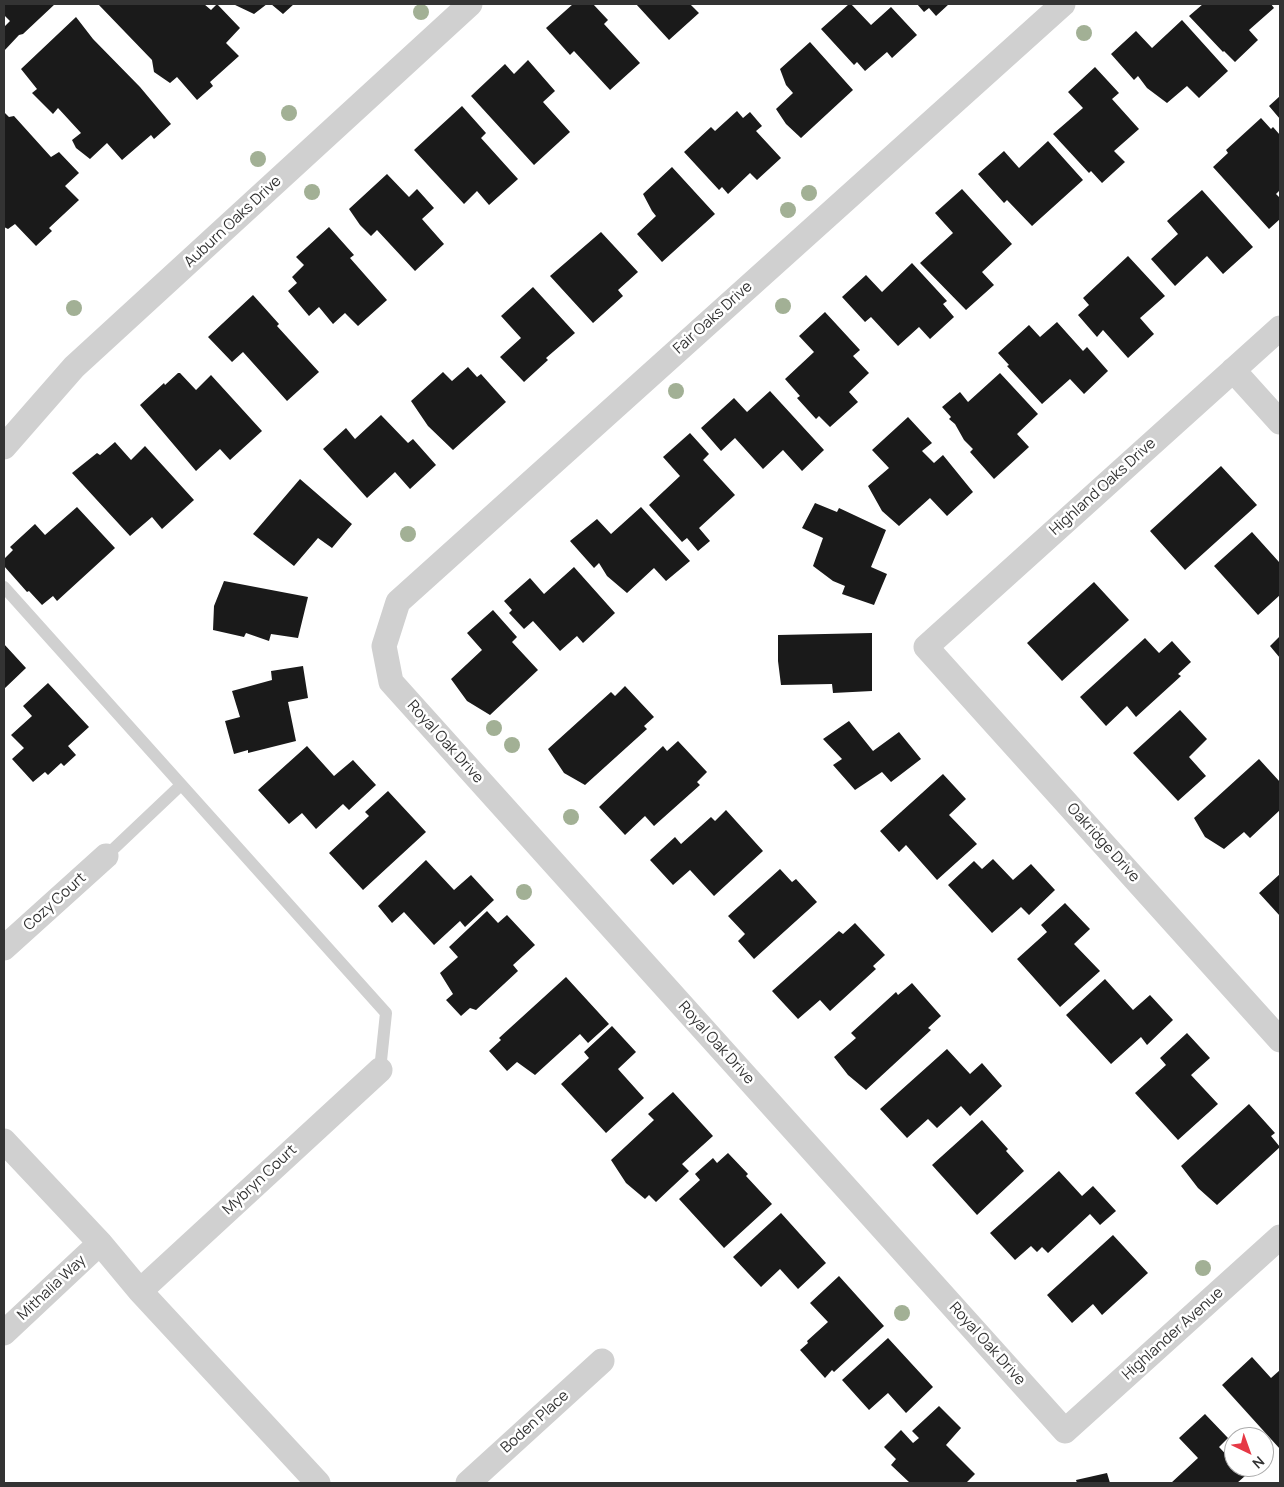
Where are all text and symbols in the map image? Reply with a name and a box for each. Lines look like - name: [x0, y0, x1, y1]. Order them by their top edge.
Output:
- street label: Auburn Oaks Drive: [181, 172, 285, 272]
- street label: Fair Oaks Drive: [670, 278, 756, 358]
- street label: Highland Oaks Drive: [1046, 435, 1160, 539]
- street label: Royal Oak Drive: [403, 697, 487, 787]
- street label: Oakridge Drive: [1063, 800, 1143, 886]
- street label: Cozy Court: [20, 869, 90, 935]
- street label: Royal Oak Drive: [674, 998, 758, 1088]
- street label: Mybryn Court: [219, 1141, 301, 1219]
- street label: Mithalia Way: [14, 1252, 90, 1324]
- street label: Highlander Avenue: [1119, 1284, 1227, 1384]
- street label: Royal Oak Drive: [945, 1299, 1029, 1389]
- street label: Boden Place: [497, 1387, 573, 1457]
- north arrow: [1224, 1427, 1274, 1477]
- text: N: [1249, 1452, 1269, 1473]

